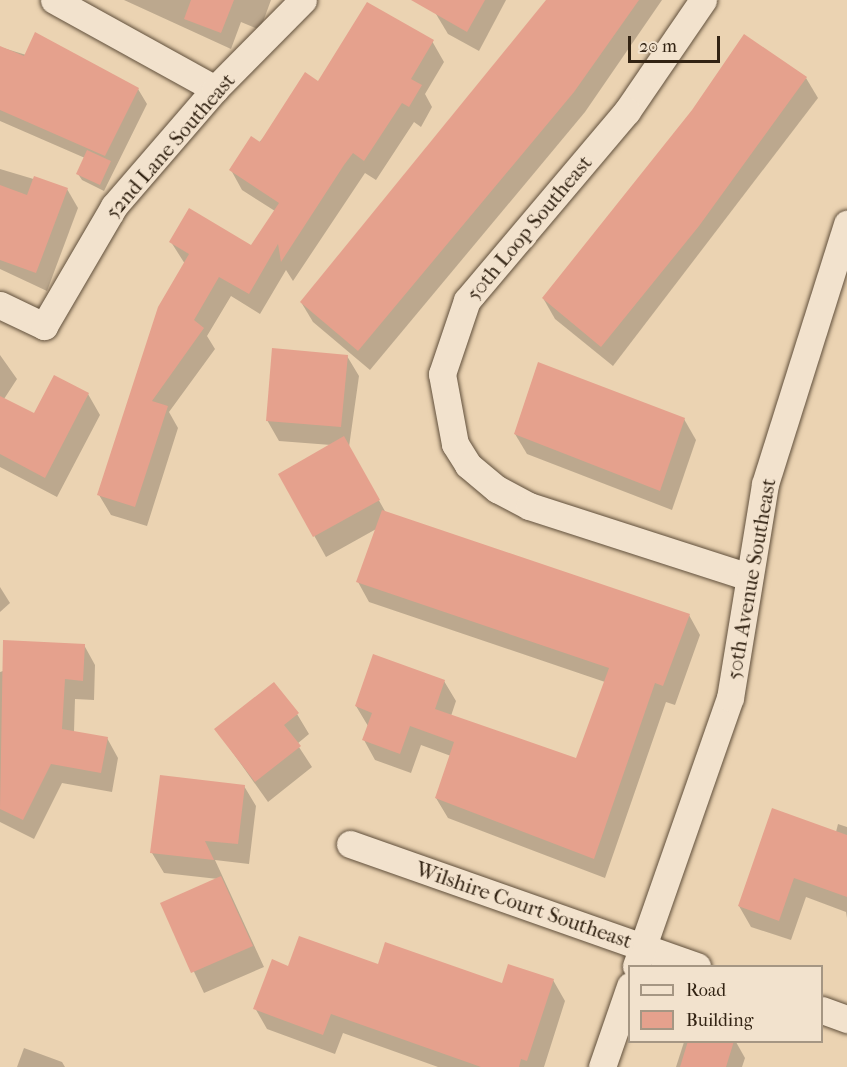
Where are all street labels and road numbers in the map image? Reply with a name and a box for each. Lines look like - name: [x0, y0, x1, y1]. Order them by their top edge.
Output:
- street label: 52nd Lane Southeast: [100, 68, 240, 224]
- street label: 50th Loop Southeast: [461, 150, 597, 306]
- street label: 50th Avenue Southeast: [721, 476, 781, 682]
- street label: Wilshire Court Southeast: [413, 856, 635, 954]

